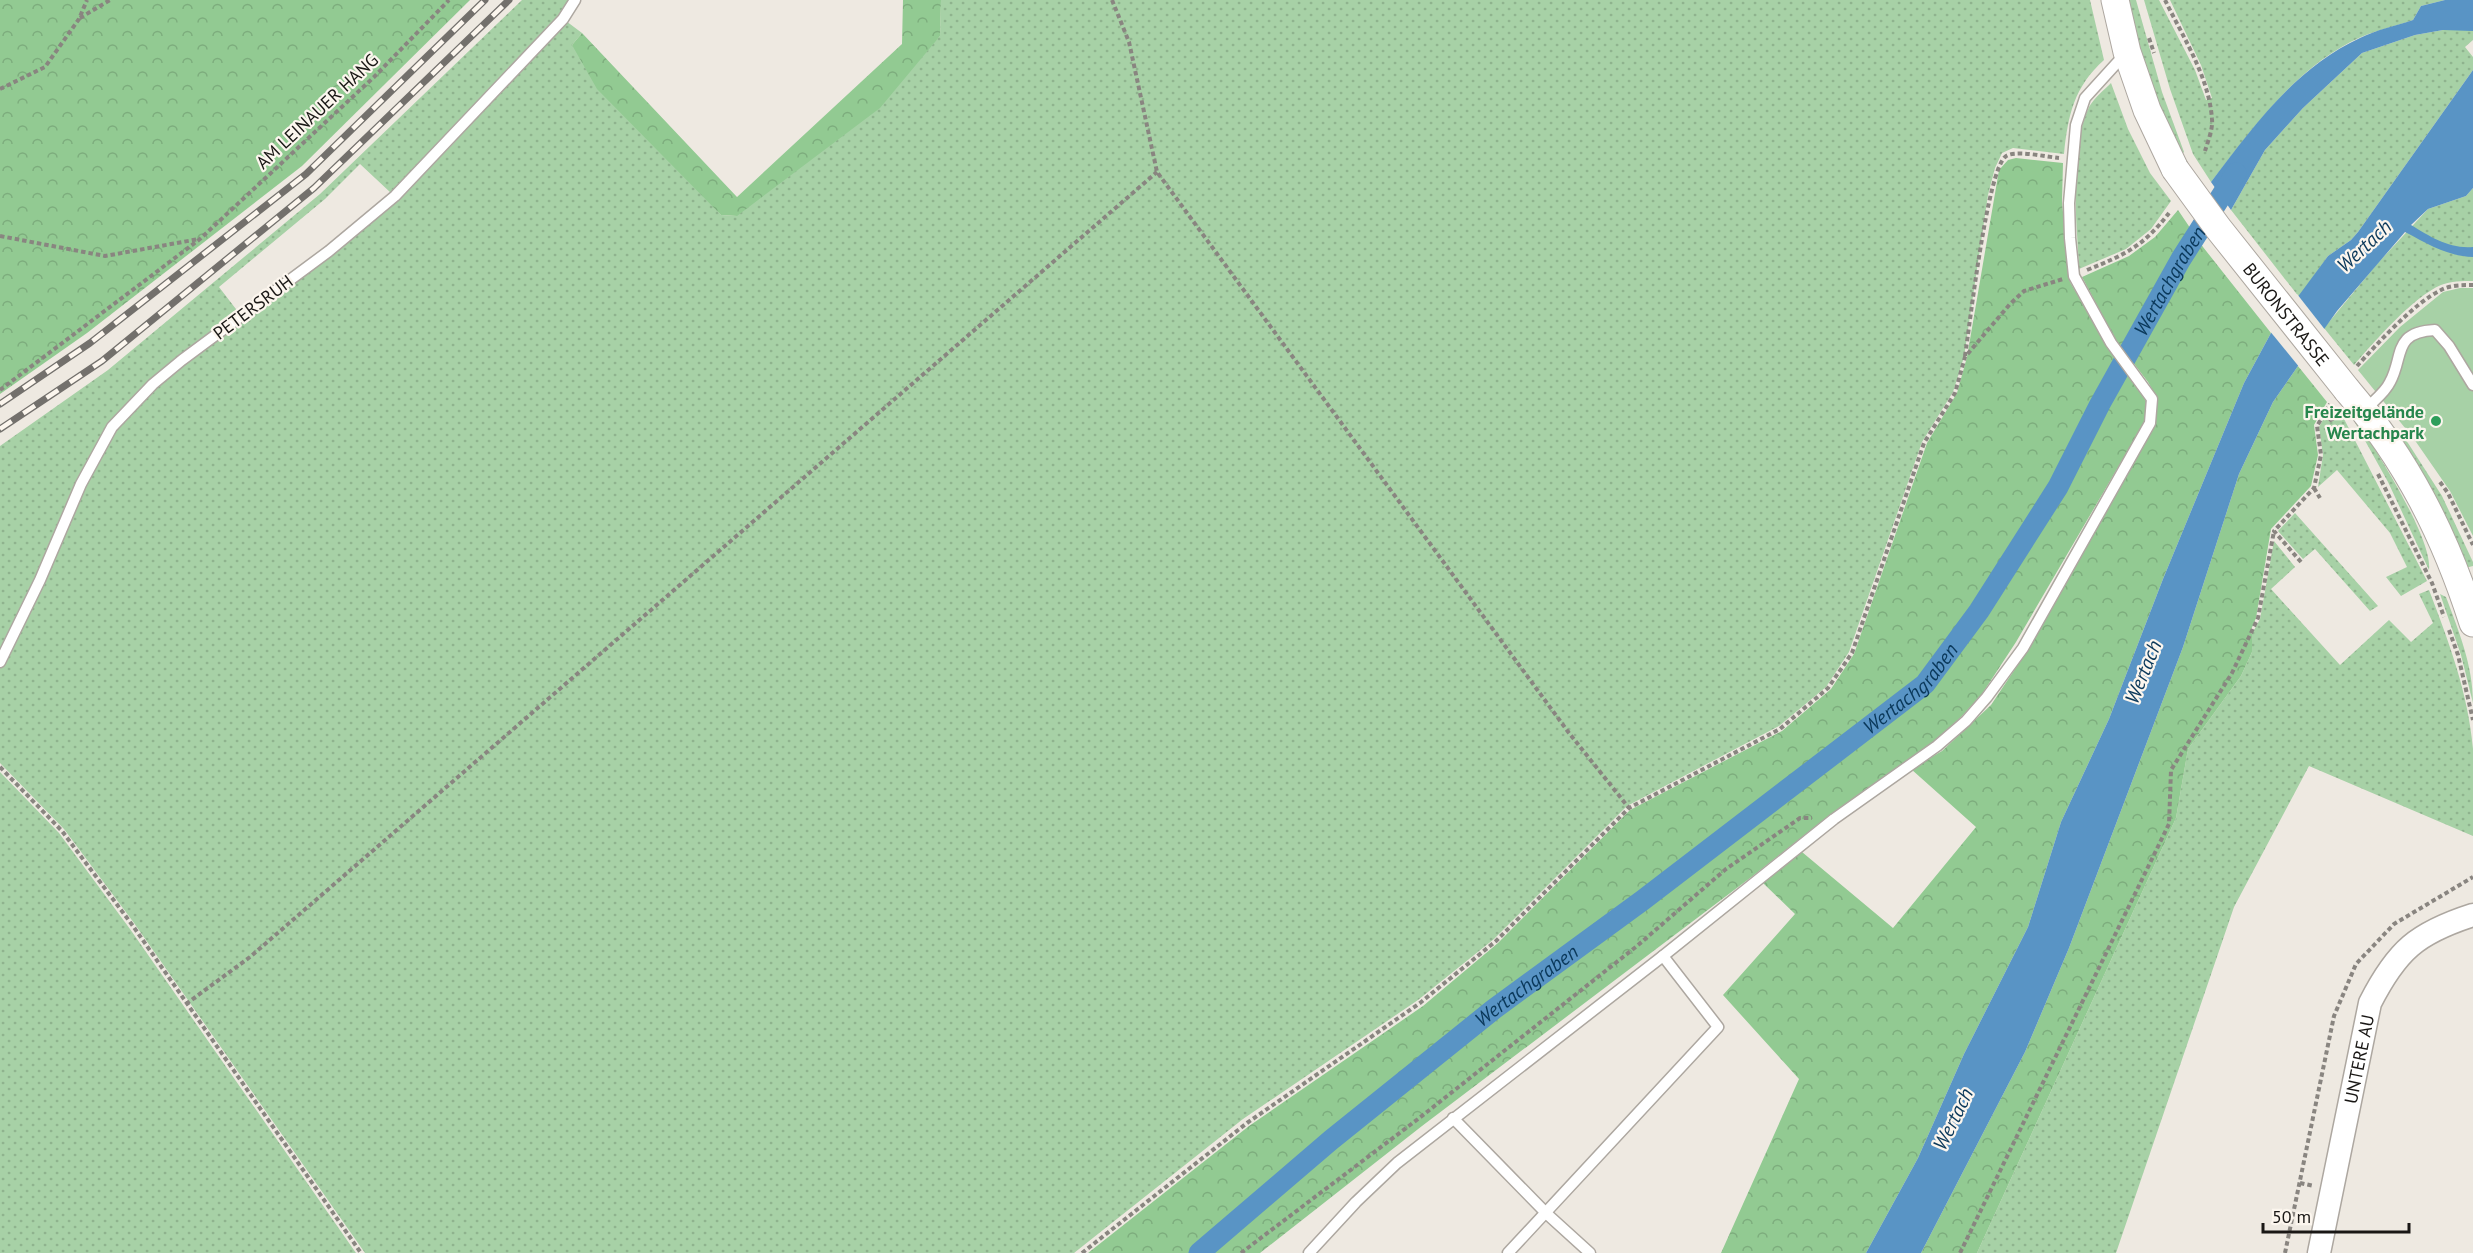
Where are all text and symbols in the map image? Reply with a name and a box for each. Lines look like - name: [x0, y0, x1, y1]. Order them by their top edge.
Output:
- street label: AM LEINAUER HANG: [251, 48, 383, 174]
- water label: Wertach: [2331, 214, 2397, 278]
- water label: Wertachgraben: [2128, 221, 2212, 340]
- street label: BURONSTRASSE: [2238, 258, 2335, 370]
- street label: PETERSRUH: [208, 269, 298, 345]
- place label: Freizeitgelände Wertachpark: [2305, 400, 2424, 444]
- marker: Freizeitgelände Wertachpark: [2429, 414, 2443, 428]
- water label: Wertach: [2119, 637, 2167, 707]
- water label: Wertachgraben: [1858, 638, 1964, 740]
- water label: Wertachgraben: [1469, 939, 1584, 1032]
- street label: UNTERE AU: [2338, 1012, 2379, 1106]
- water label: Wertach: [1927, 1084, 1979, 1154]
- scale bar: [2263, 1196, 2408, 1234]
- text: 50 m: [2272, 1205, 2311, 1228]

